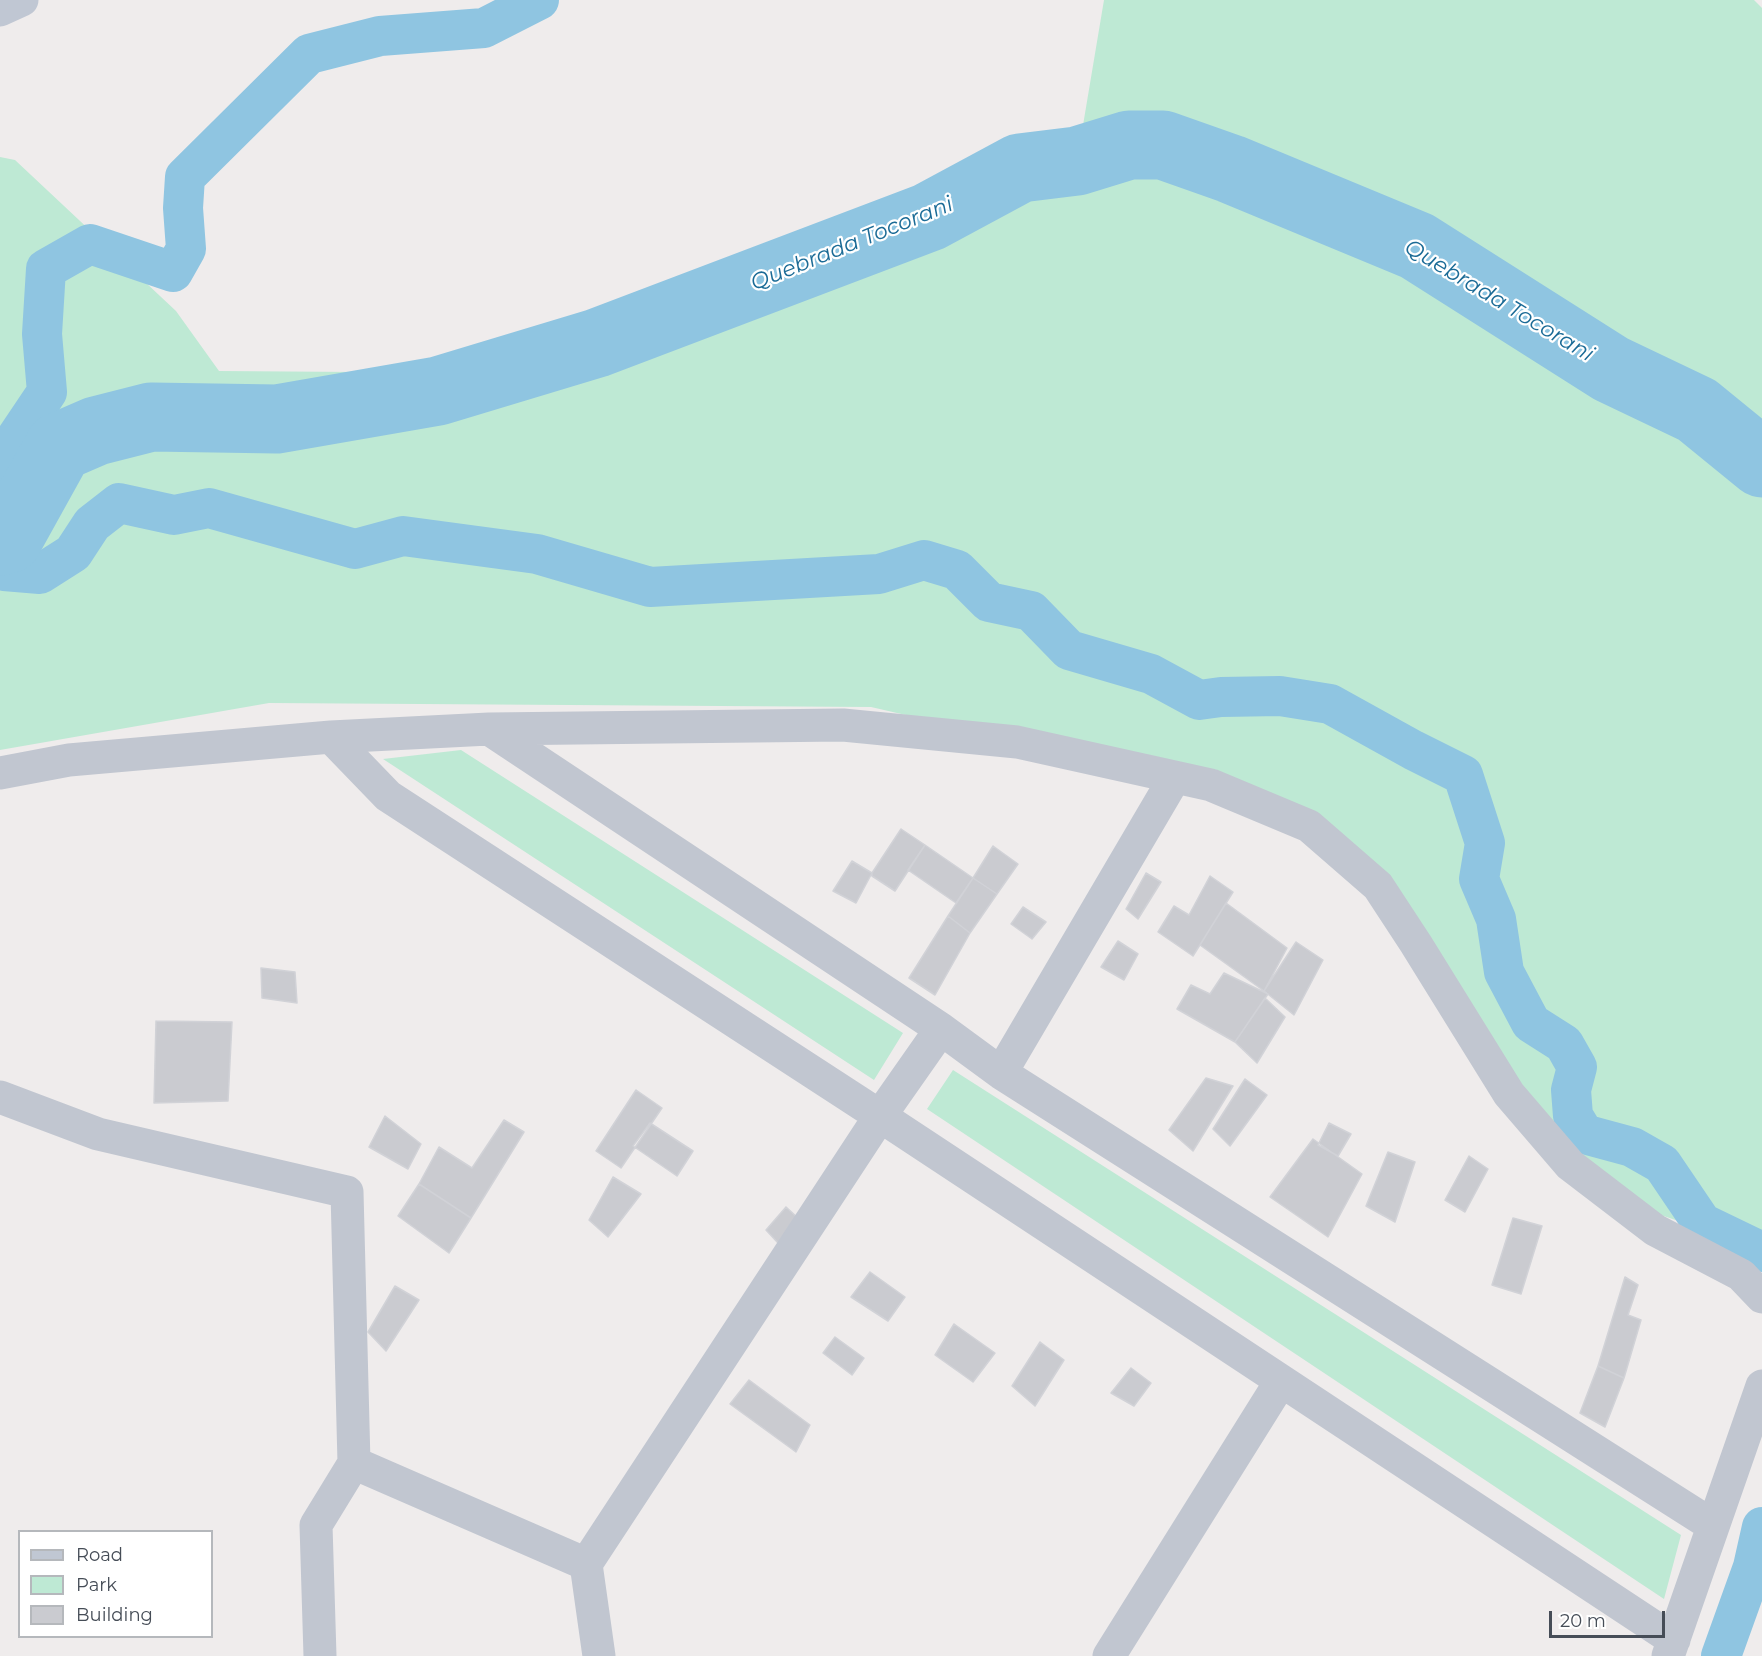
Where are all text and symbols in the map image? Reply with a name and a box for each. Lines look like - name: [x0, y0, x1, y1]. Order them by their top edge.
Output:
- water label: Quebrada Tocorani: [747, 191, 957, 297]
- water label: Quebrada Tocorani: [1400, 234, 1598, 368]
- legend: [18, 1530, 213, 1638]
- text: Road: [76, 1544, 123, 1566]
- text: Park: [76, 1574, 117, 1596]
- scale bar: [1552, 1599, 1668, 1637]
- text: Building: [76, 1604, 153, 1626]
- text: 20 m: [1560, 1610, 1606, 1632]

